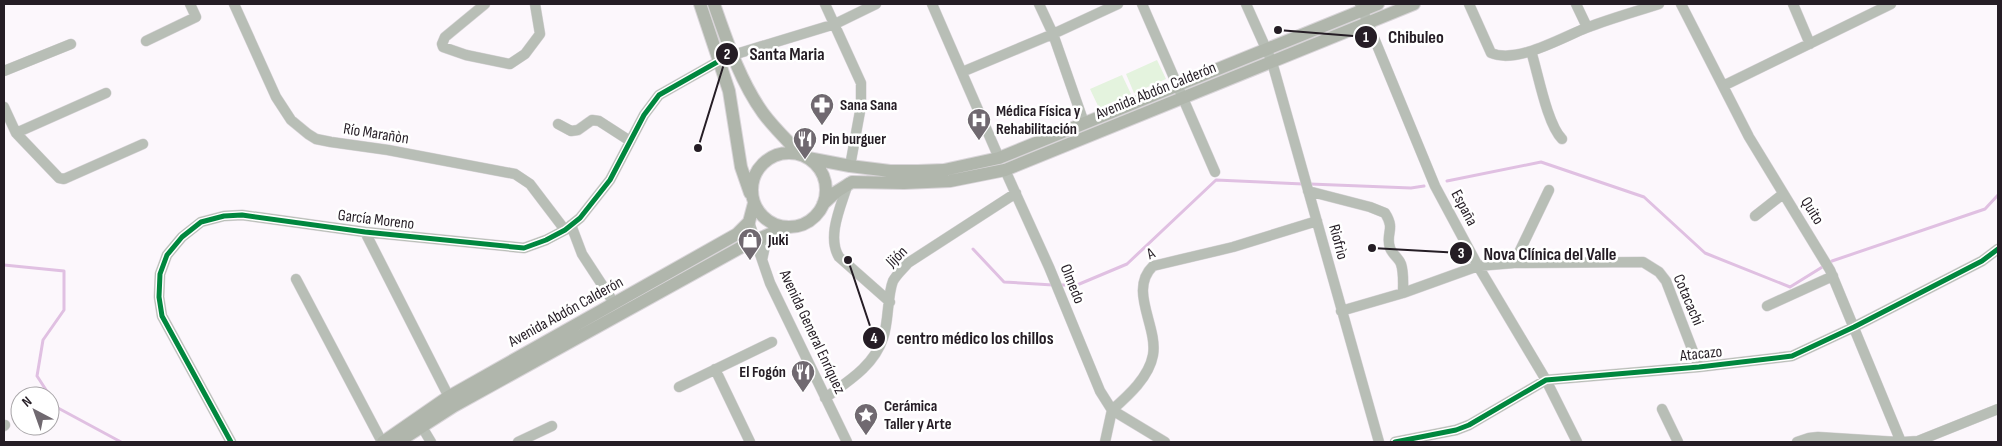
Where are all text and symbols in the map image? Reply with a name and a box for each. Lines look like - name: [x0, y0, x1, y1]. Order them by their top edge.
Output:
- callout: Chibuleo: [1353, 20, 1454, 53]
- text: Chibuleo: [1388, 27, 1444, 48]
- text: 1: [1363, 28, 1369, 47]
- callout: Santa Maria: [714, 37, 834, 70]
- text: Santa Maria: [750, 44, 825, 65]
- text: 2: [724, 45, 730, 64]
- street label: Avenida Abdón Calderón: [1092, 58, 1219, 124]
- pharmacy icon: Sana Sana: [809, 92, 835, 126]
- place label: Sana Sana: [840, 96, 897, 115]
- place label: Médica Física y Rehabilitación: [996, 102, 1081, 139]
- hospital icon: Médica Física y Rehabilitación: [966, 107, 992, 141]
- street label: Río Marañòn: [342, 119, 410, 149]
- restaurant icon: Pin burguer: [792, 126, 818, 160]
- place label: Pin burguer: [822, 130, 886, 149]
- street label: España: [1447, 187, 1481, 229]
- street label: Quito: [1796, 194, 1828, 228]
- street label: García Moreno: [337, 206, 415, 234]
- street label: Riofrìo: [1324, 222, 1352, 262]
- shop icon: Juki: [737, 227, 763, 261]
- place label: Juki: [767, 231, 789, 250]
- callout: Nova Clínica del Valle: [1449, 237, 1627, 270]
- street label: Jijón: [882, 242, 912, 272]
- street label: A: [1143, 244, 1158, 264]
- text: 3: [1458, 244, 1465, 263]
- text: Nova Clínica del Valle: [1483, 244, 1617, 265]
- street label: Olmedo: [1056, 261, 1088, 307]
- street label: Avenida General Enríquez: [775, 266, 849, 397]
- street label: Cotacachi: [1669, 272, 1707, 328]
- street label: Avenida Abdón Calderón: [504, 273, 627, 352]
- callout: centro médico los chillos: [861, 321, 1063, 354]
- text: centro médico los chillos: [896, 328, 1054, 349]
- text: 4: [871, 329, 878, 348]
- street label: Atacazo: [1678, 342, 1723, 366]
- restaurant icon: El Fogón: [790, 359, 816, 393]
- place label: El Fogón: [739, 363, 786, 382]
- north arrow: [10, 386, 60, 436]
- text: N: [18, 393, 35, 410]
- place label: Cerámica Taller y Arte: [884, 397, 952, 434]
- place icon: Cerámica Taller y Arte: [853, 402, 879, 436]

